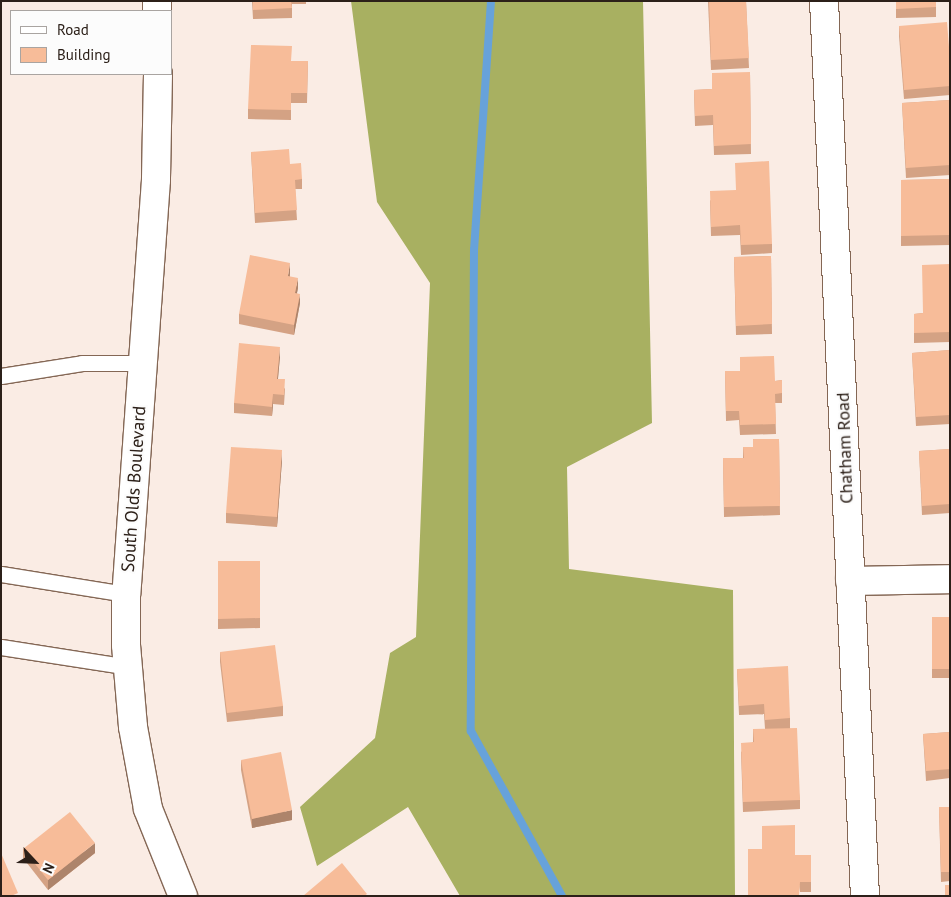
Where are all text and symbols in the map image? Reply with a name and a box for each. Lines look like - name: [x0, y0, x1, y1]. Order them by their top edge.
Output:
- legend: [10, 10, 172, 75]
- text: Road: [57, 20, 89, 39]
- text: Building: [57, 45, 111, 64]
- street label: Chatham Road: [832, 392, 858, 504]
- street label: South Olds Boulevard: [117, 405, 151, 573]
- north arrow: [10, 837, 60, 887]
- text: N: [38, 860, 59, 876]

